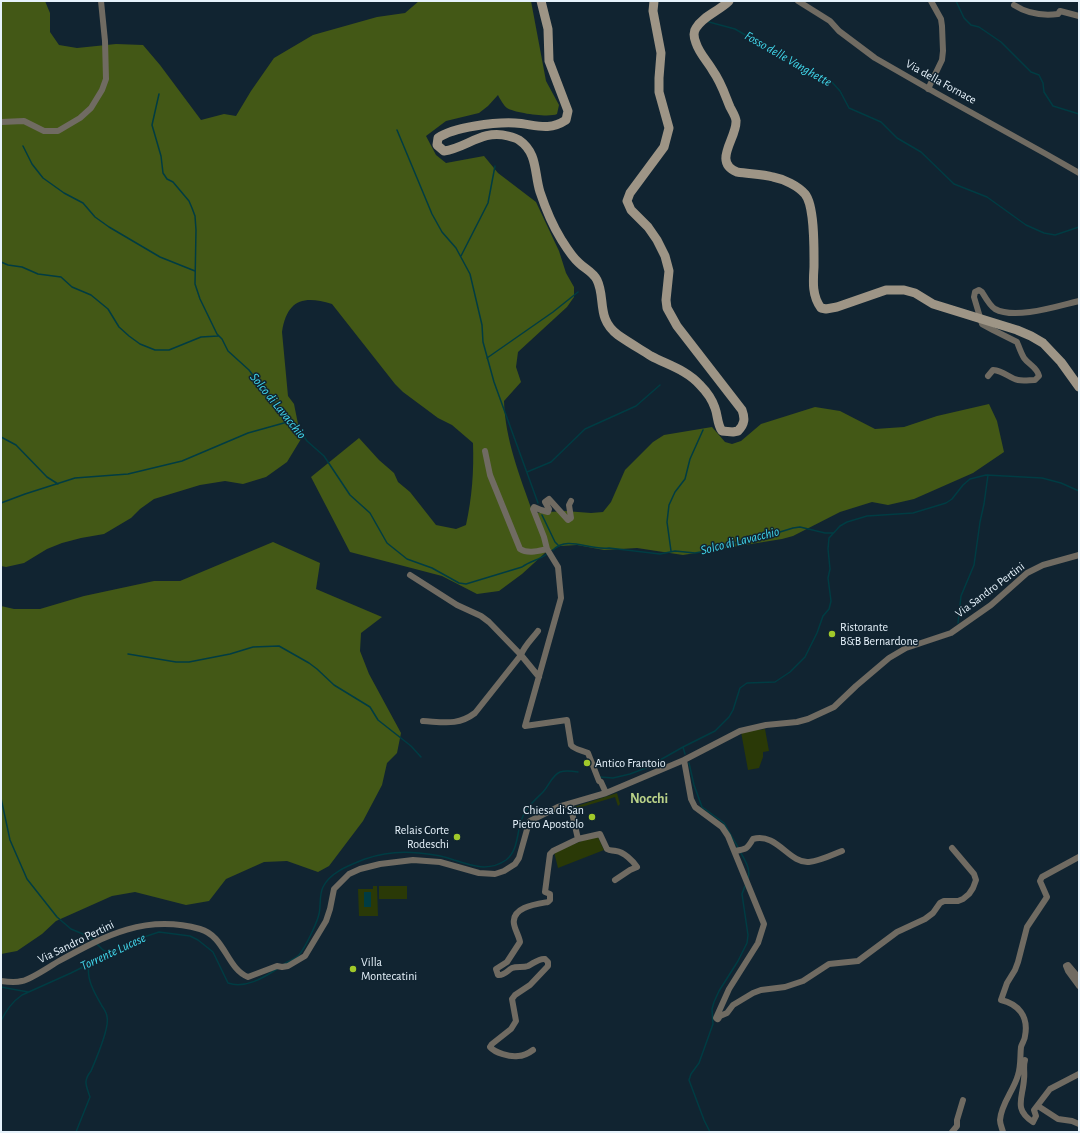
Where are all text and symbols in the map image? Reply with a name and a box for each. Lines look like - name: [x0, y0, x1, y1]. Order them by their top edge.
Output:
- water label: Fosso delle Vanghette: [742, 28, 834, 90]
- street label: Via della Fornace: [903, 57, 979, 107]
- water label: Solco di Lavacchio: [247, 370, 309, 442]
- water label: Solco di Lavacchio: [699, 524, 781, 558]
- street label: Via Sandro Pertini: [952, 559, 1028, 621]
- place label: Ristorante B&B Bernardone: [840, 620, 918, 648]
- marker: Ristorante B&B Bernardone: [827, 629, 837, 639]
- place label: Antico Frantoio: [595, 756, 666, 770]
- marker: Antico Frantoio: [582, 758, 592, 768]
- district label: Nocchi: [630, 791, 668, 807]
- place label: Chiesa di San Pietro Apostolo: [512, 803, 584, 831]
- marker: Chiesa di San Pietro Apostolo: [587, 812, 597, 822]
- place label: Relais Corte Rodeschi: [395, 823, 449, 851]
- marker: Relais Corte Rodeschi: [452, 832, 462, 842]
- street label: Via Sandro Pertini: [35, 917, 117, 967]
- water label: Torrente Lucese: [78, 930, 148, 974]
- place label: Villa Montecatini: [361, 955, 417, 983]
- marker: Villa Montecatini: [348, 964, 358, 974]

